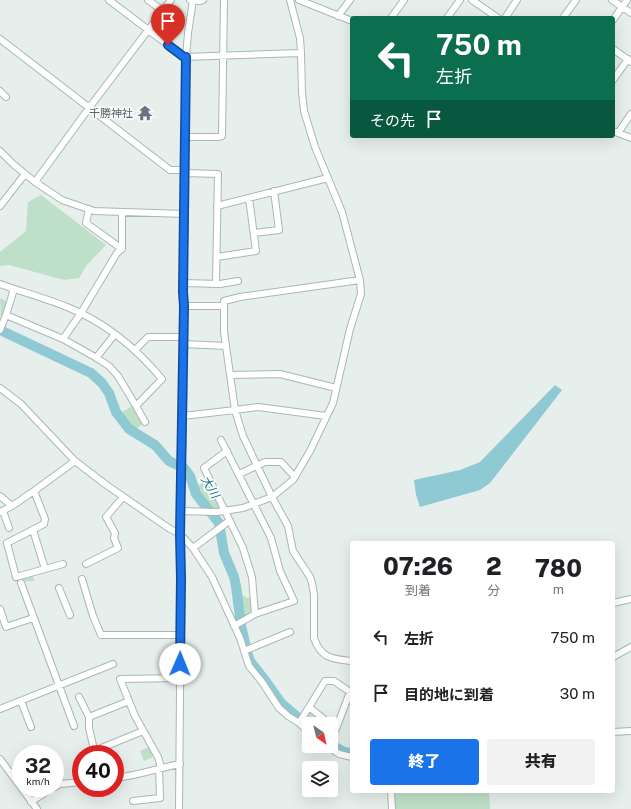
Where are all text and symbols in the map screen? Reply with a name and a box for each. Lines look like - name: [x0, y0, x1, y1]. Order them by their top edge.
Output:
- pin: [151, 4, 185, 45]
- icon: arrive: [157, 10, 179, 32]
- text: 750 m: [436, 28, 522, 61]
- icon: left: [370, 32, 422, 84]
- text: 左折: [436, 66, 472, 87]
- temple icon: 千勝神社: [136, 104, 154, 122]
- place label: 千勝神社: [89, 107, 133, 119]
- icon: arrive: [423, 108, 445, 130]
- text: その先: [370, 112, 415, 129]
- water label: 大川: [198, 473, 223, 503]
- text: 07:26: [383, 552, 453, 580]
- text: 2: [486, 552, 502, 580]
- text: 780: [535, 554, 582, 582]
- text: m: [553, 582, 564, 597]
- text: 到着: [405, 583, 431, 598]
- text: 分: [487, 583, 500, 598]
- icon: left: [370, 626, 392, 648]
- text: 750 m: [551, 629, 595, 646]
- text: 左折: [404, 630, 434, 647]
- position arrow: [159, 643, 201, 685]
- icon: arrive: [370, 682, 392, 704]
- text: 30 m: [560, 685, 595, 702]
- text: 目的地に到着: [404, 686, 494, 703]
- north arrow: [302, 717, 338, 753]
- map controls: [302, 717, 338, 797]
- button: 終了: [370, 739, 479, 785]
- button: 共有: [487, 739, 595, 785]
- speed limit sign: 40: [72, 745, 124, 797]
- text: 32: [25, 754, 51, 778]
- button: layers: [302, 761, 338, 797]
- text: km/h: [26, 775, 50, 787]

